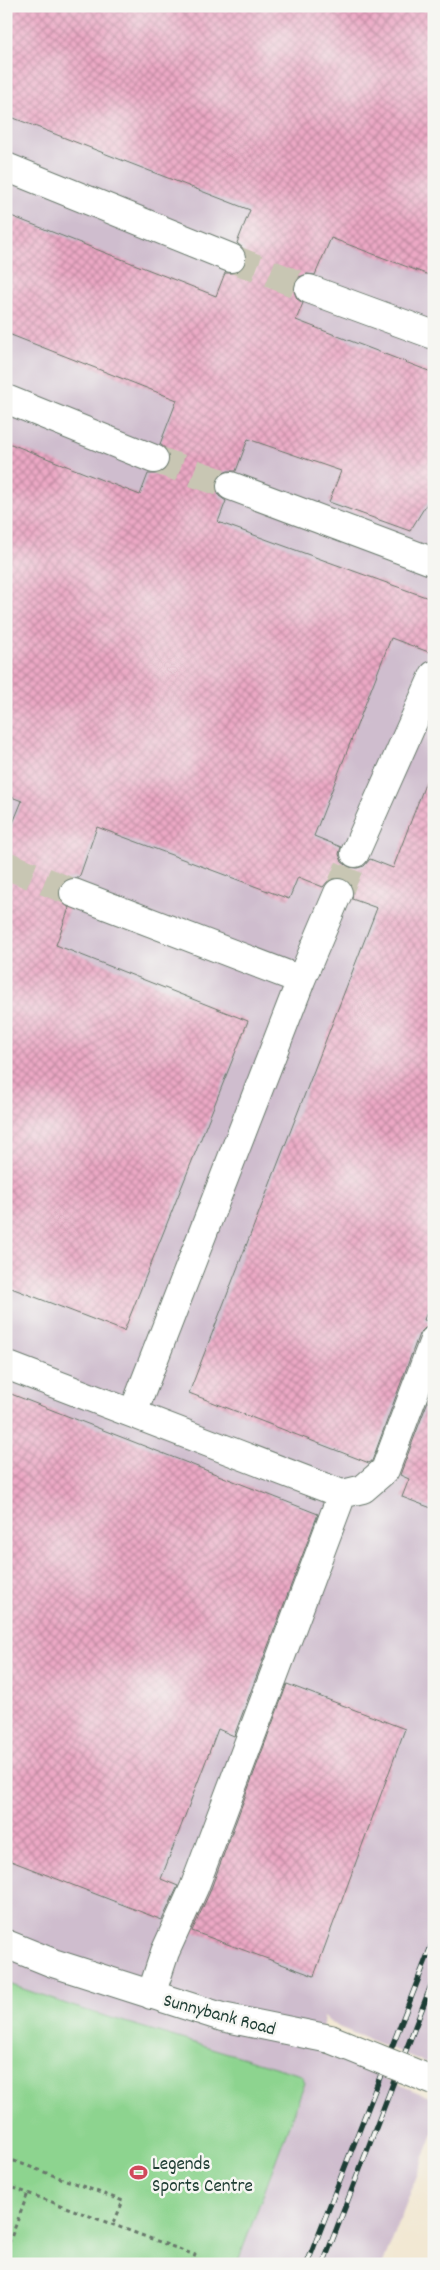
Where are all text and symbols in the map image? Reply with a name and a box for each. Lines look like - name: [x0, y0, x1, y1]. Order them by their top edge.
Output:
- street label: Sunnybank Road: [160, 1988, 278, 2044]
- place label: Legends Sports Centre: [152, 2152, 253, 2201]
- sports icon: Legends Sports Centre: [128, 2163, 148, 2183]

